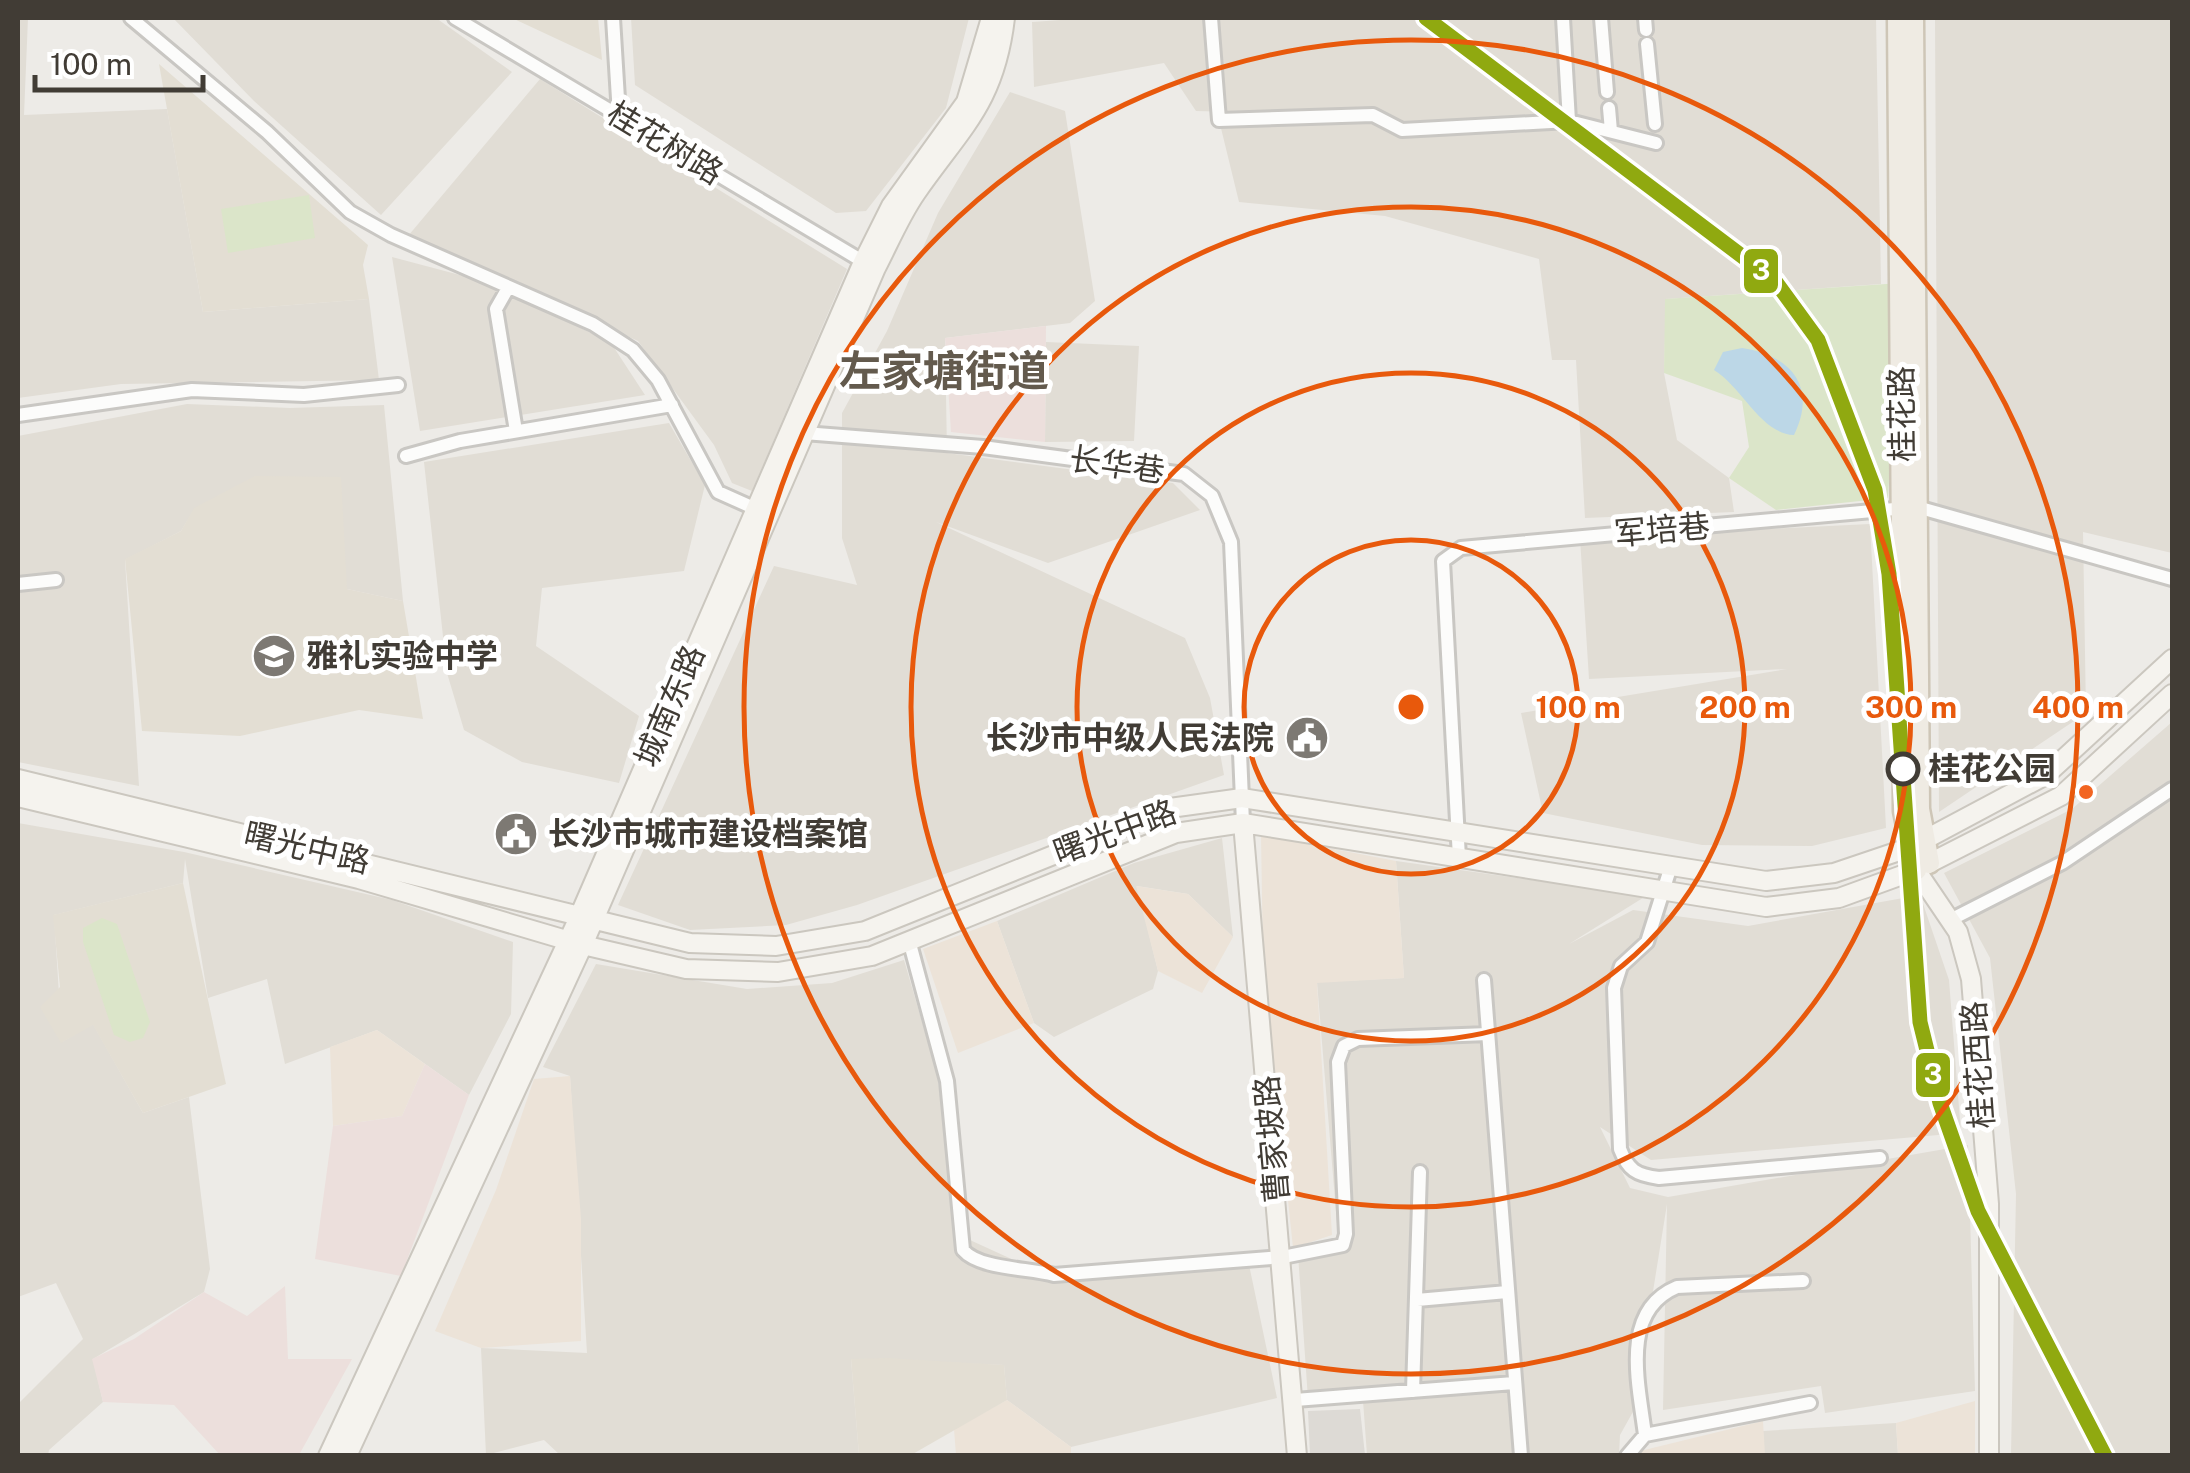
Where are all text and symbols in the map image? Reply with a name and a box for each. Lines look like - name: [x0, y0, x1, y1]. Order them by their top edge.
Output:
- scale bar: [35, 30, 202, 92]
- text: 100 m: [50, 46, 132, 82]
- street label: 桂花树路: [601, 94, 730, 191]
- line badge: 3: [1742, 247, 1780, 295]
- text: 3: [1752, 253, 1770, 286]
- district label: 左家塘街道: [839, 346, 1049, 395]
- street label: 桂花路: [1882, 366, 1921, 462]
- street label: 长华巷: [1067, 440, 1167, 490]
- street label: 军培巷: [1613, 507, 1711, 552]
- school or university icon: 雅礼实验中学: [251, 633, 297, 679]
- place label: 雅礼实验中学: [306, 637, 498, 674]
- street label: 城南东路: [628, 640, 712, 772]
- centre of rings: [1393, 689, 1429, 725]
- text: 100 m: [1535, 689, 1621, 725]
- text: 200 m: [1699, 689, 1791, 725]
- text: 300 m: [1865, 689, 1957, 725]
- text: 400 m: [2032, 689, 2124, 725]
- public building icon: 长沙市中级人民法院: [1284, 715, 1330, 761]
- place label: 长沙市中级人民法院: [986, 719, 1274, 756]
- place label: 桂花公园: [1928, 750, 2056, 787]
- marker: 桂花公园: [1887, 753, 1919, 785]
- unlabelled marker: [2076, 782, 2096, 802]
- street label: 曙光中路: [1048, 792, 1181, 871]
- public building icon: 长沙市城市建设档案馆: [493, 811, 539, 857]
- street label: 曙光中路: [241, 815, 374, 880]
- place label: 长沙市城市建设档案馆: [548, 815, 868, 852]
- street label: 桂花西路: [1955, 1000, 2000, 1130]
- line badge: 3: [1914, 1051, 1952, 1099]
- text: 3: [1924, 1057, 1942, 1090]
- street label: 曹家坡路: [1247, 1074, 1296, 1204]

